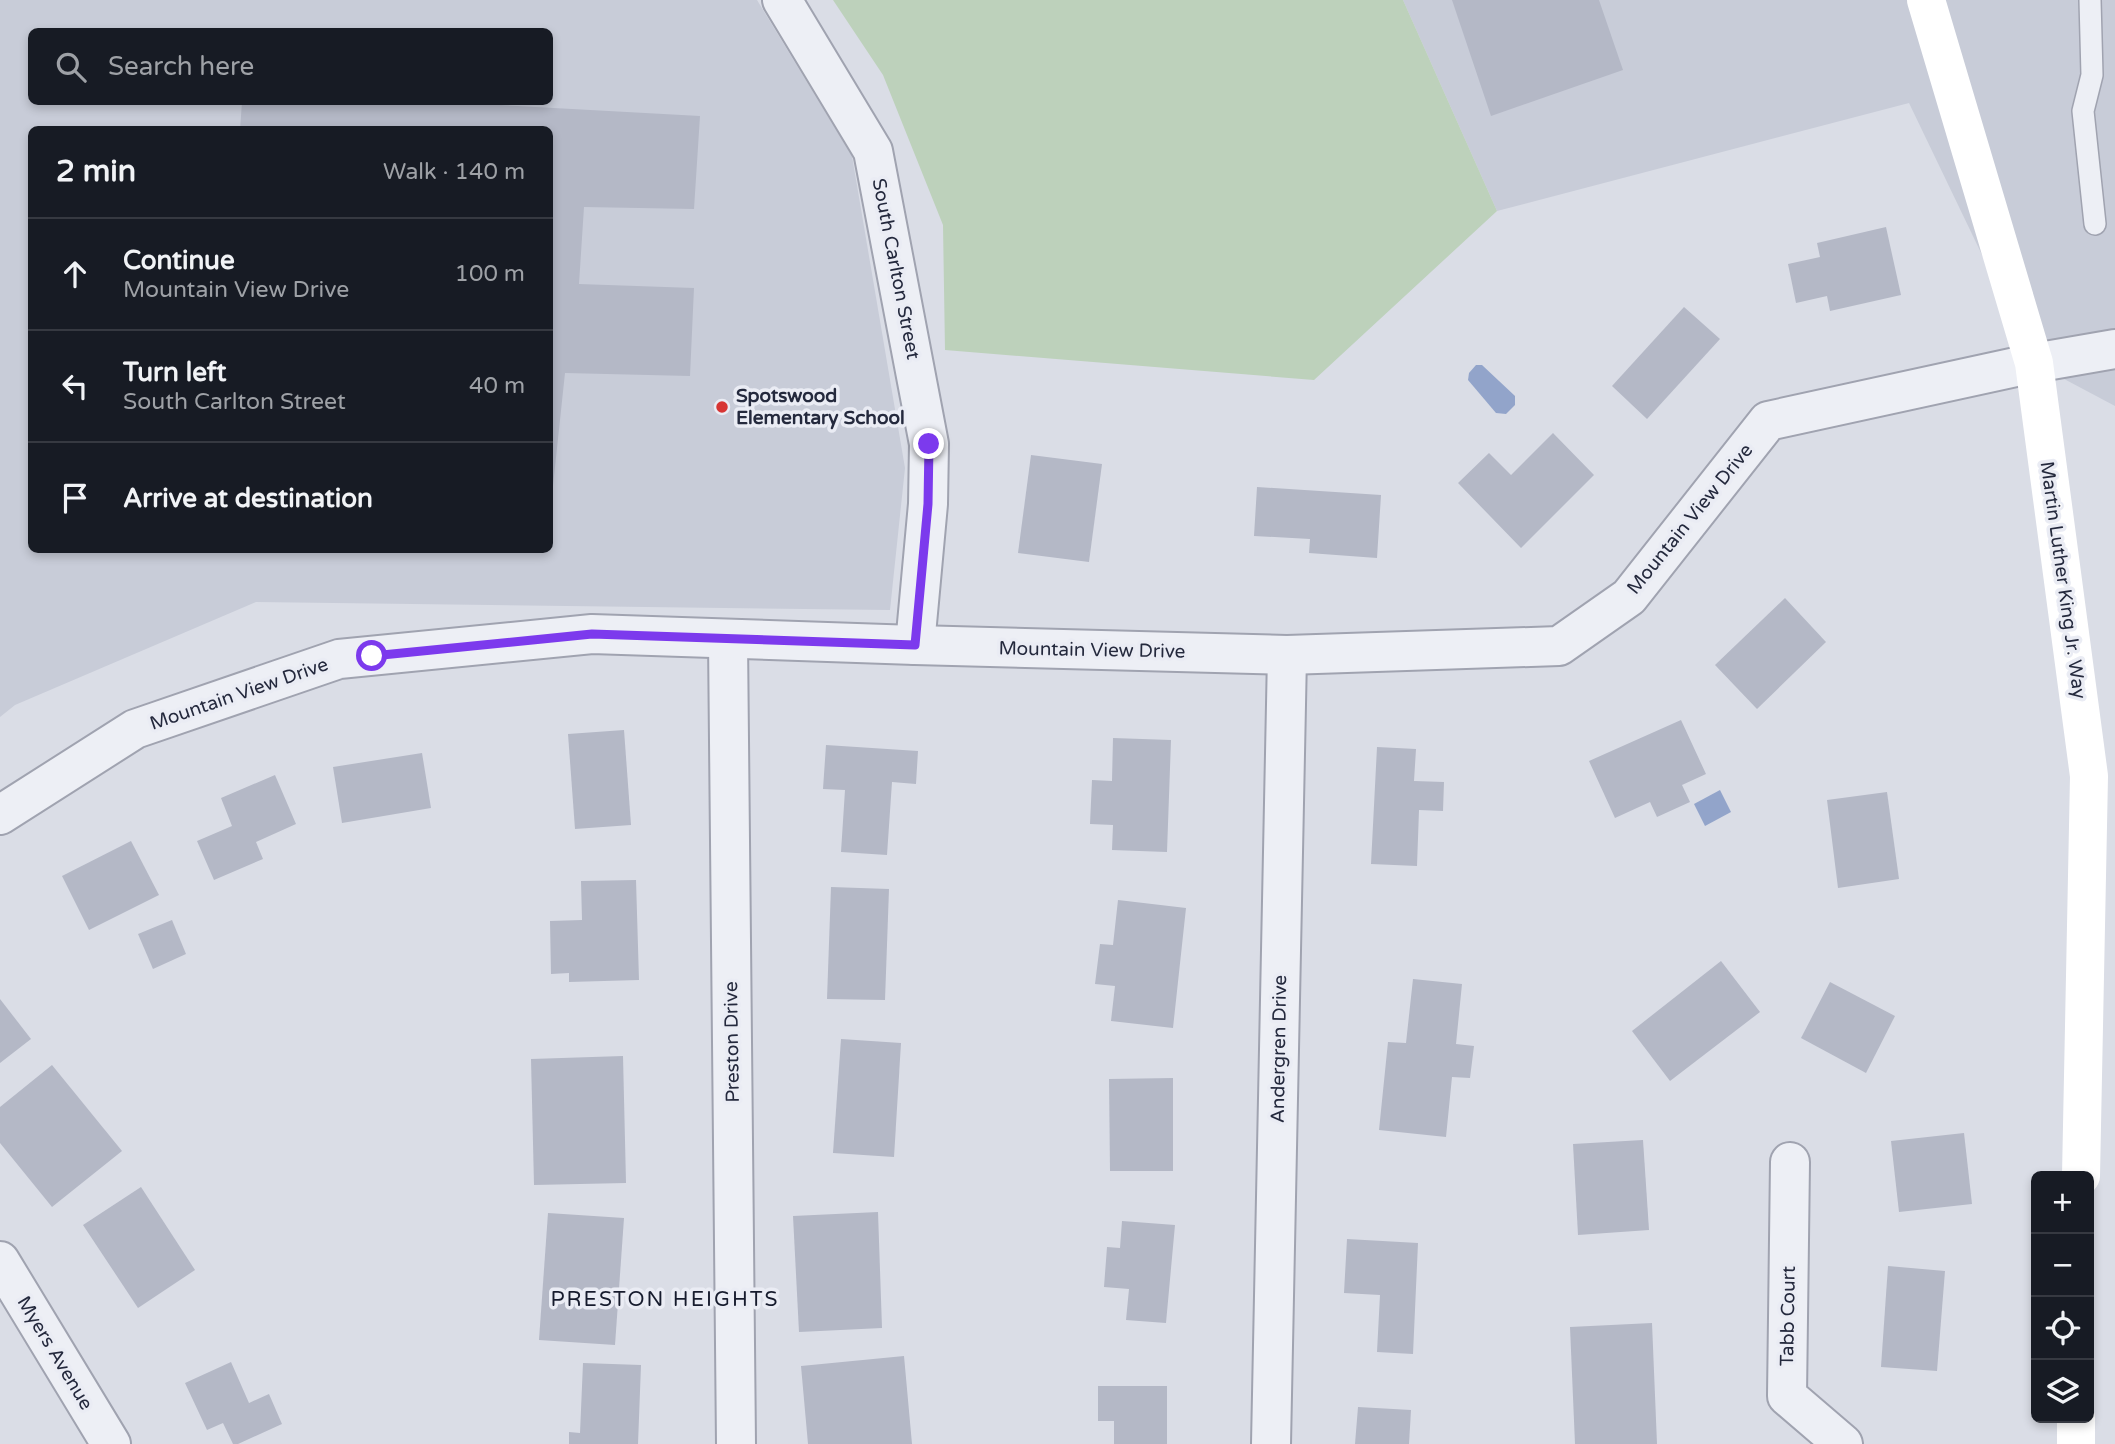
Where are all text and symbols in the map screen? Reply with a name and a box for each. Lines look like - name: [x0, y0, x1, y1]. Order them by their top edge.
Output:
- search box: [28, 28, 553, 105]
- icon: search: [52, 48, 90, 86]
- text: Search here: [108, 51, 254, 82]
- text: 2 min: [56, 153, 136, 190]
- text: Walk · 140 m: [383, 158, 525, 186]
- street label: South Carlton Street: [868, 177, 924, 361]
- text: Continue: [123, 245, 235, 276]
- icon: ahead: [56, 255, 94, 293]
- text: 100 m: [455, 260, 525, 288]
- text: Mountain View Drive: [123, 276, 349, 304]
- text: Turn left: [123, 357, 226, 388]
- icon: left: [56, 367, 94, 405]
- text: 40 m: [469, 372, 525, 400]
- place label: Spotswood Elementary School: [736, 385, 905, 430]
- text: South Carlton Street: [123, 388, 346, 416]
- marker: Spotswood Elementary School: [714, 399, 730, 415]
- route end: [913, 428, 944, 459]
- street label: Mountain View Drive: [1623, 439, 1757, 599]
- street label: Martin Luther King Jr. Way: [2035, 460, 2091, 700]
- icon: arrive: [56, 479, 94, 517]
- text: Arrive at destination: [123, 483, 373, 514]
- street label: Mountain View Drive: [998, 637, 1186, 663]
- route start: [356, 640, 387, 671]
- street label: Mountain View Drive: [147, 653, 331, 735]
- street label: Andergren Drive: [1267, 975, 1291, 1123]
- street label: Preston Drive: [720, 981, 744, 1103]
- map controls: [2031, 1171, 2094, 1423]
- button: +: [2031, 1171, 2094, 1234]
- button: −: [2031, 1234, 2094, 1297]
- street label: Tabb Court: [1776, 1266, 1800, 1366]
- district label: PRESTON HEIGHTS: [551, 1287, 780, 1312]
- street label: Myers Avenue: [13, 1292, 97, 1414]
- button: locate: [2031, 1297, 2094, 1360]
- button: layers: [2031, 1360, 2094, 1423]

